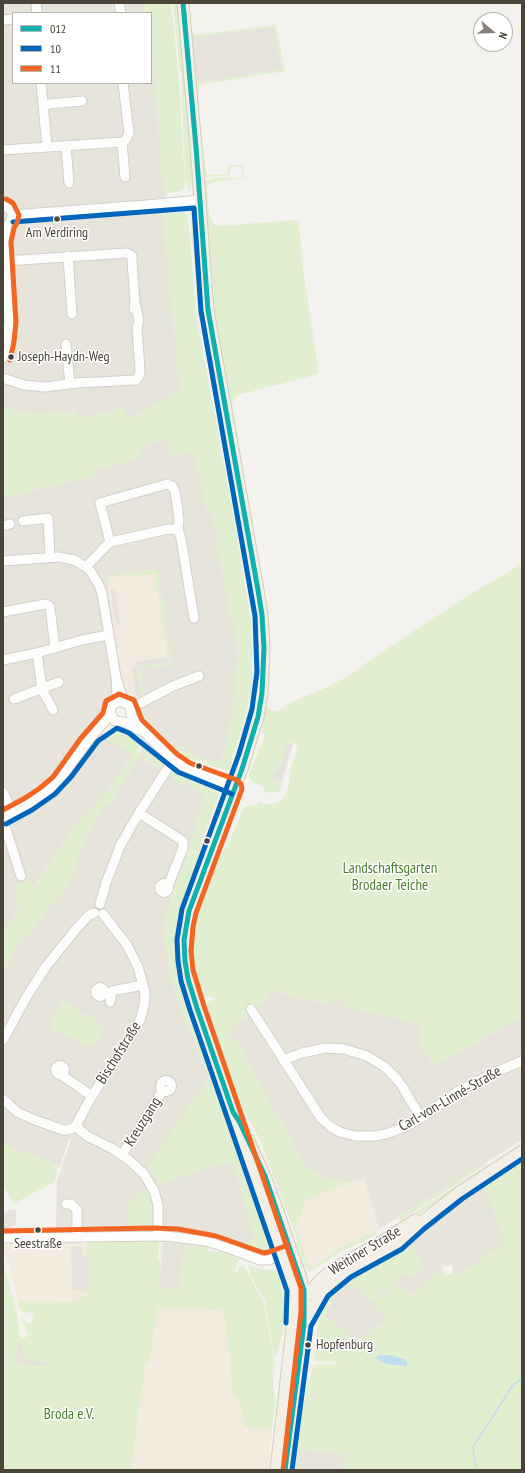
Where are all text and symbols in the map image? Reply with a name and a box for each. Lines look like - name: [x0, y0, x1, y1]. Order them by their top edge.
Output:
- legend: [12, 12, 152, 84]
- north arrow: [473, 12, 513, 52]
- text: 012: [50, 21, 66, 36]
- text: N: [496, 30, 511, 41]
- text: 10: [50, 41, 61, 56]
- text: 11: [50, 61, 61, 76]
- marker: Am Verdiring: [52, 214, 62, 224]
- place label: Am Verdiring: [26, 225, 88, 241]
- place label: Joseph-Haydn-Weg: [18, 349, 109, 365]
- marker: Joseph-Haydn-Weg: [6, 352, 16, 362]
- unlabelled marker: [194, 761, 204, 771]
- unlabelled marker: [202, 836, 212, 846]
- park label: Landschaftsgarten Brodaer Teiche: [343, 860, 437, 895]
- street label: Bischofstraße: [93, 1018, 145, 1088]
- street label: Carl-von-Linné-Straße: [396, 1062, 504, 1136]
- street label: Kreuzgang: [121, 1094, 165, 1150]
- street label: Weitiner Straße: [326, 1223, 404, 1279]
- marker: Seestraße: [33, 1225, 43, 1235]
- place label: Seestraße: [14, 1236, 62, 1252]
- place label: Hopfenburg: [316, 1337, 373, 1353]
- marker: Hopfenburg: [303, 1340, 313, 1350]
- park label: Broda e.V.: [44, 1406, 94, 1424]

